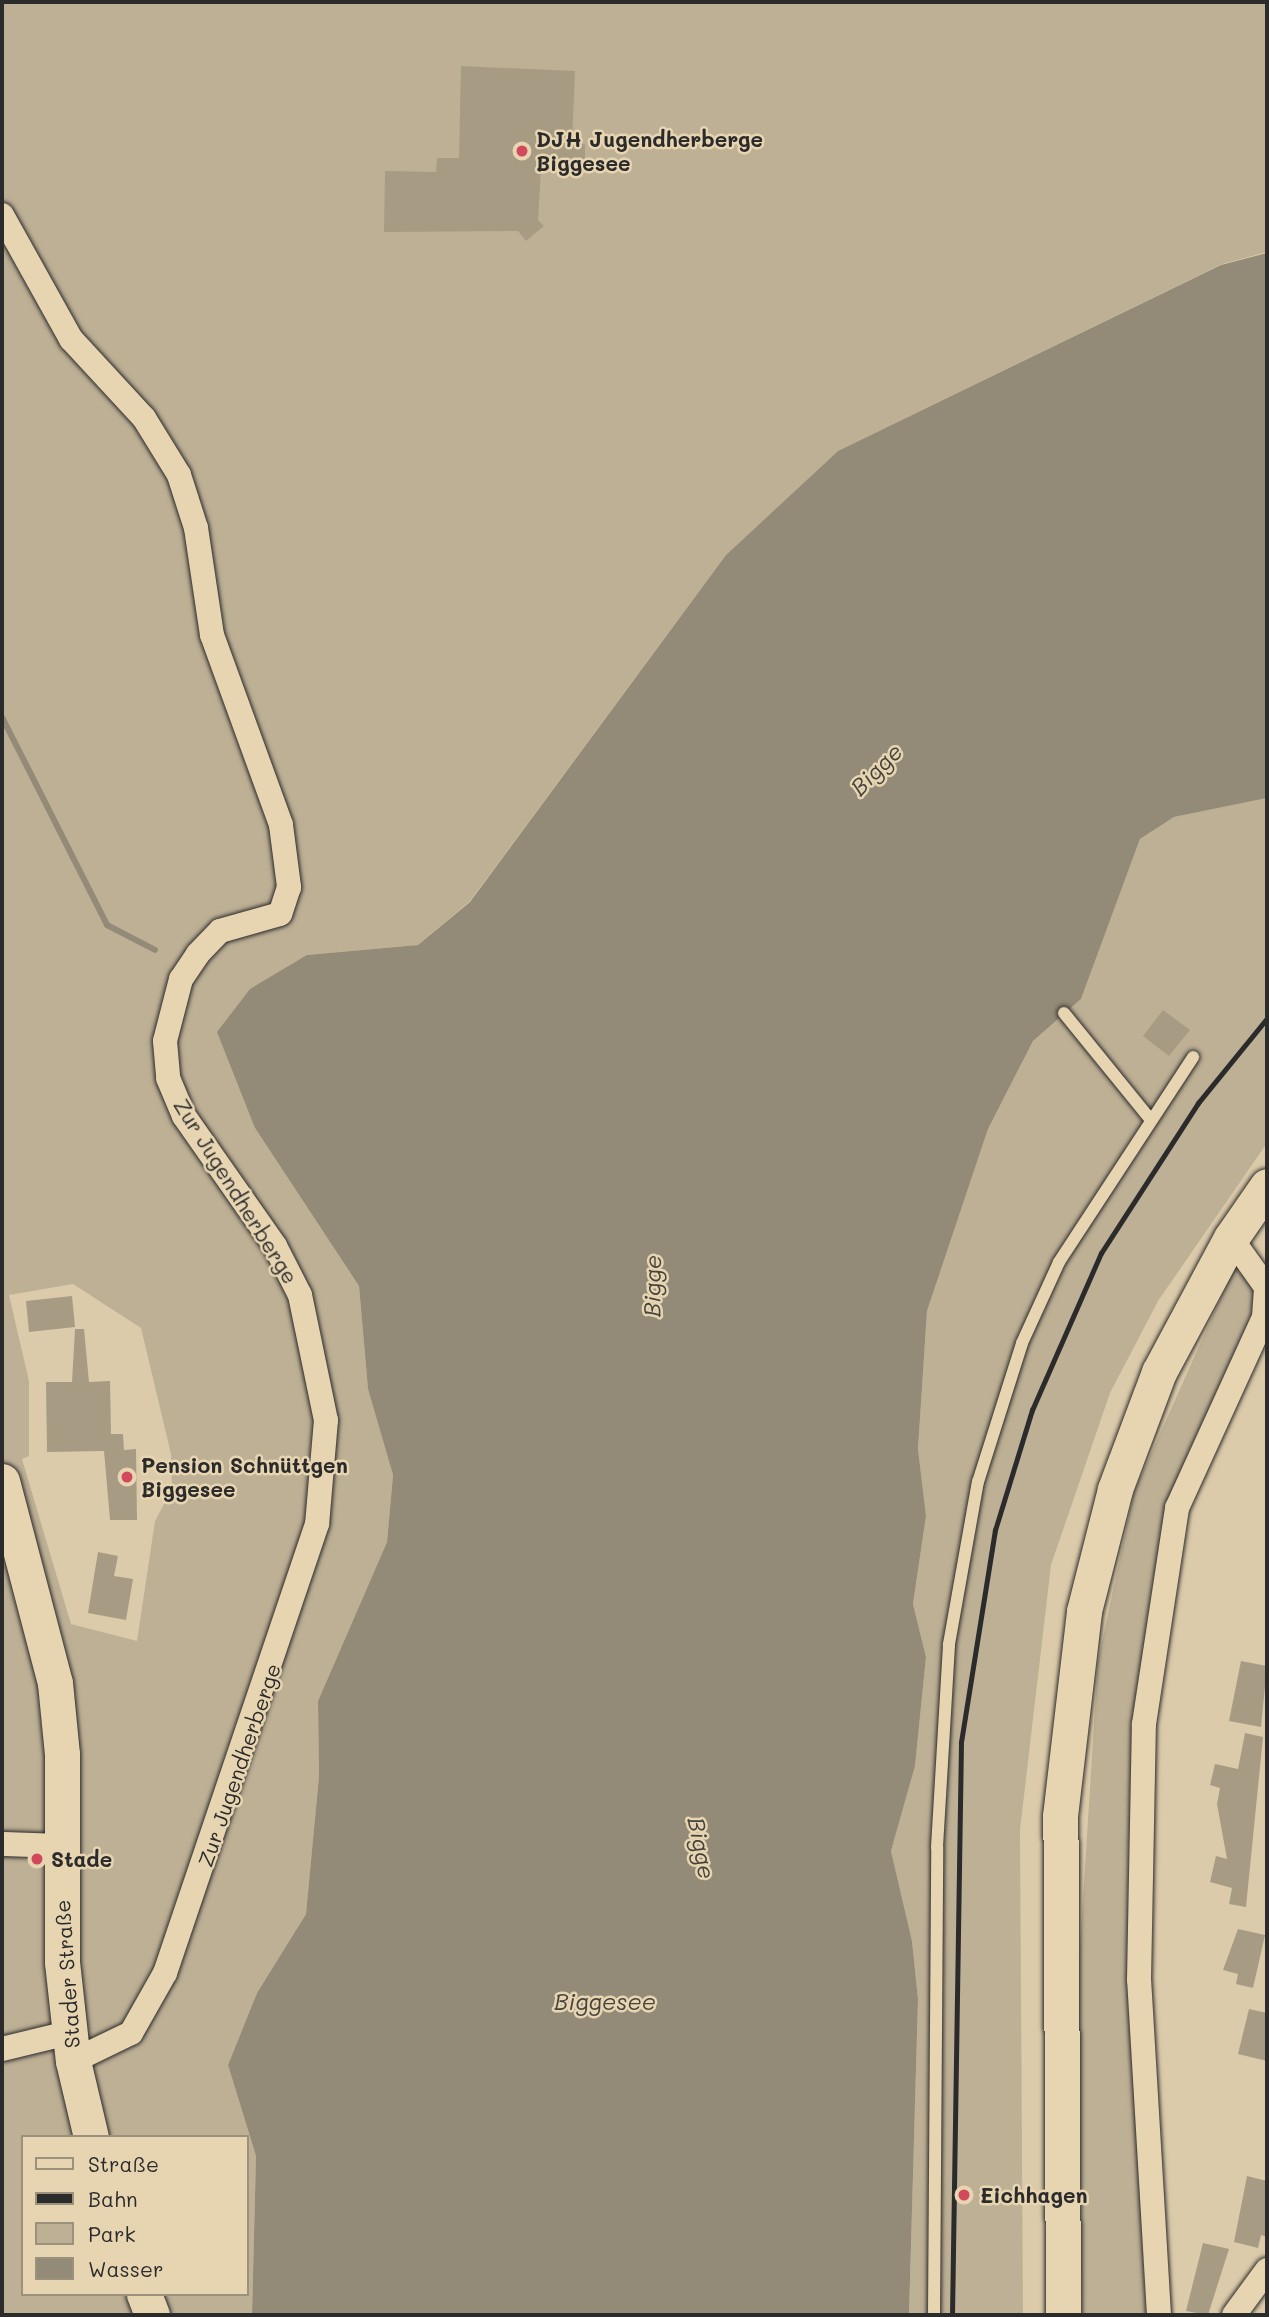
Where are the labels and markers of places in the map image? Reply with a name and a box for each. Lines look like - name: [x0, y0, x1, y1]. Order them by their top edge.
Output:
- place label: DJH Jugendherberge Biggesee: [536, 126, 763, 176]
- marker: DJH Jugendherberge Biggesee: [514, 143, 530, 159]
- place label: Pension Schnüttgen Biggesee: [141, 1452, 348, 1502]
- marker: Pension Schnüttgen Biggesee: [119, 1469, 135, 1485]
- place label: Stade: [51, 1846, 112, 1872]
- marker: Stade: [29, 1851, 45, 1867]
- place label: Eichhagen: [980, 2182, 1087, 2208]
- marker: Eichhagen: [954, 2185, 974, 2205]

